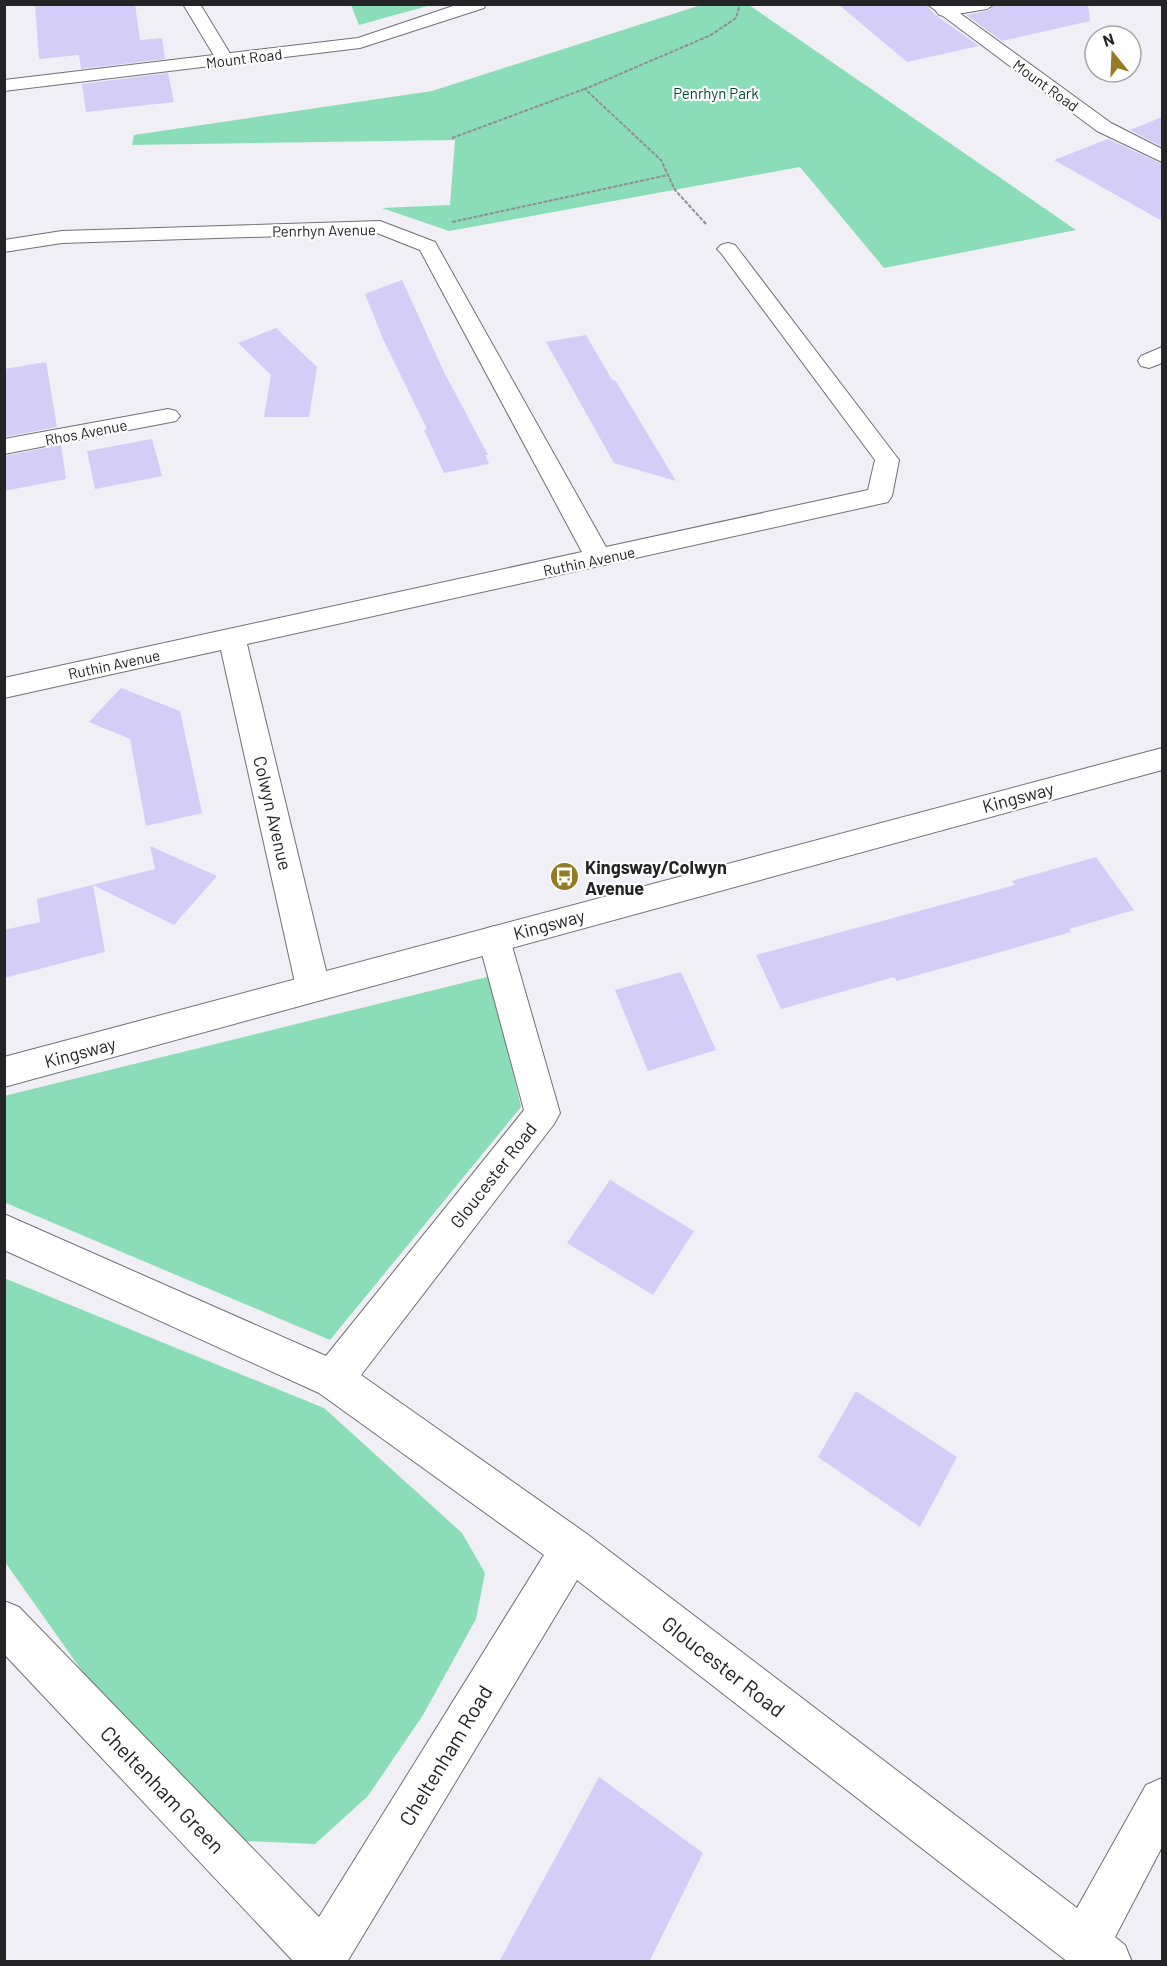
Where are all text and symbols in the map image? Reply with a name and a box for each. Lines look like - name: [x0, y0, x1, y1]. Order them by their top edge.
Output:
- north arrow: [1083, 24, 1143, 84]
- text: N: [1100, 29, 1116, 50]
- street label: Mount Road: [205, 44, 283, 72]
- street label: Mount Road: [1010, 55, 1082, 115]
- park label: Penrhyn Park: [673, 84, 759, 102]
- street label: Penrhyn Avenue: [272, 220, 376, 240]
- street label: Rhos Avenue: [43, 415, 129, 449]
- street label: Ruthin Avenue: [541, 542, 637, 580]
- street label: Ruthin Avenue: [66, 645, 162, 683]
- street label: Colwyn Avenue: [249, 754, 297, 872]
- street label: Kingsway: [980, 777, 1056, 817]
- place label: Kingsway/Colwyn Avenue: [585, 856, 727, 899]
- bus stop icon: Kingsway/Colwyn Avenue: [548, 861, 580, 893]
- street label: Kingsway: [511, 904, 587, 944]
- street label: Kingsway: [42, 1032, 118, 1072]
- street label: Gloucester Road: [445, 1118, 541, 1232]
- street label: Gloucester Road: [658, 1610, 790, 1722]
- street label: Cheltenham Road: [393, 1680, 497, 1830]
- street label: Cheltenham Green: [96, 1720, 230, 1858]

